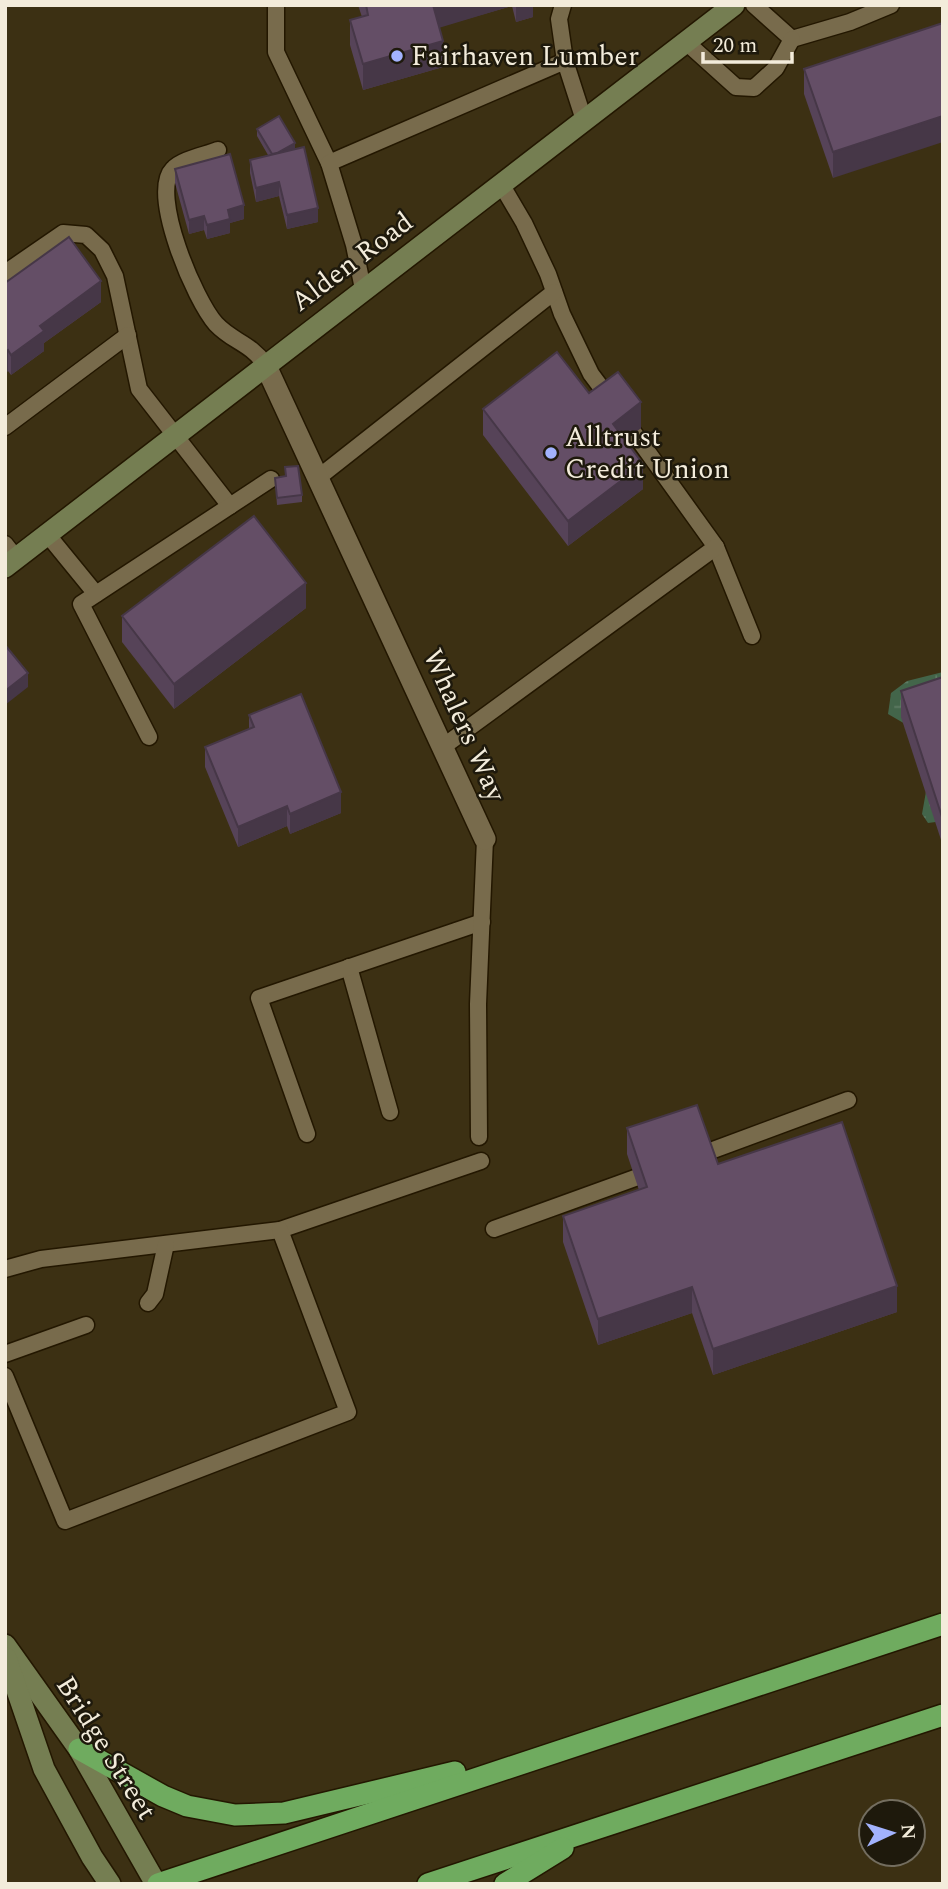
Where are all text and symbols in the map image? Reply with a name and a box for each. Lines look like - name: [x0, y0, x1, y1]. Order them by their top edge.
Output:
- scale bar: [703, 21, 792, 65]
- text: 20 m: [713, 30, 757, 62]
- place label: Fairhaven Lumber: [411, 35, 639, 78]
- marker: Fairhaven Lumber: [389, 48, 405, 64]
- street label: Alden Road: [281, 201, 423, 323]
- place label: Alltrust Credit Union: [565, 416, 730, 491]
- marker: Alltrust Credit Union: [543, 445, 559, 461]
- street label: Whalers Way: [411, 642, 517, 810]
- street label: Bridge Street: [45, 1667, 167, 1829]
- north arrow: [857, 1798, 927, 1868]
- text: N: [892, 1823, 922, 1841]

